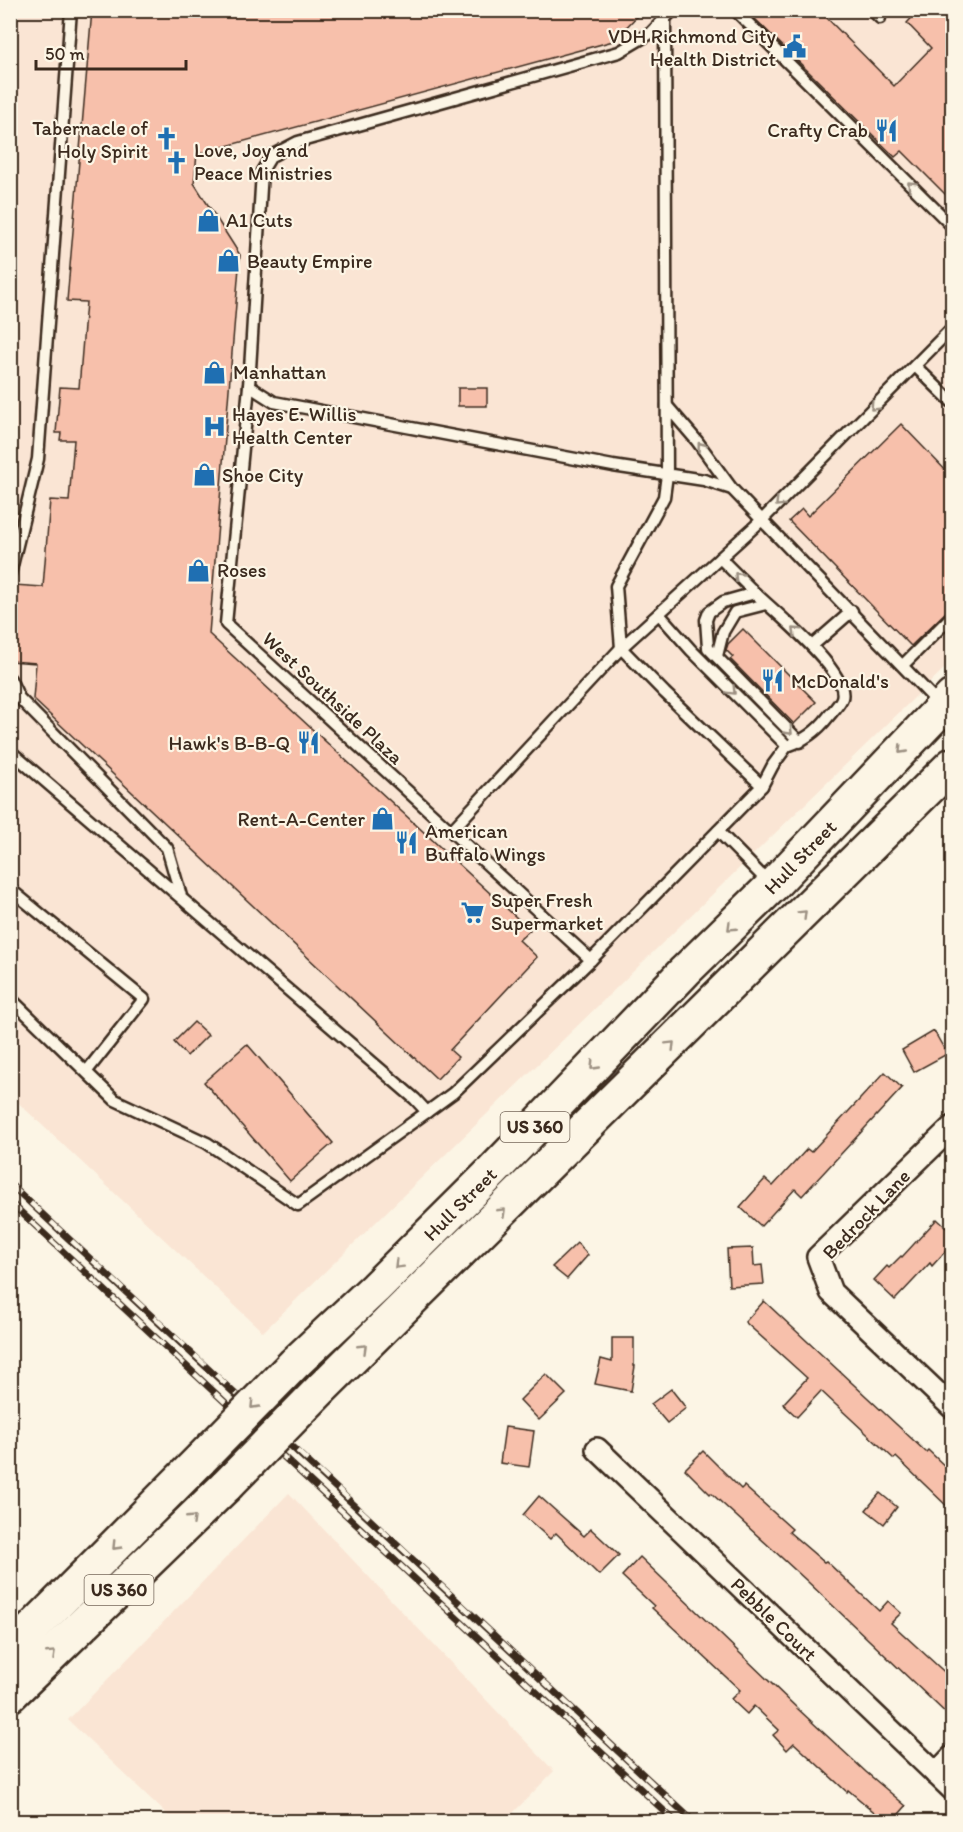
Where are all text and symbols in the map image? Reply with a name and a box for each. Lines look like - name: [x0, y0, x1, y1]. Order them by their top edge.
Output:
- place label: VDH Richmond City Health District: [608, 24, 777, 71]
- scale bar: [36, 33, 186, 71]
- public building icon: VDH Richmond City Health District: [781, 34, 807, 60]
- text: 50 m: [45, 43, 85, 65]
- place label: Tabernacle of Holy Spirit: [32, 116, 149, 163]
- restaurant icon: Crafty Crab: [873, 117, 899, 143]
- place label: Crafty Crab: [767, 118, 868, 142]
- church icon: Tabernacle of Holy Spirit: [153, 126, 179, 152]
- place label: Love, Joy and Peace Ministries: [194, 138, 332, 185]
- church icon: Love, Joy and Peace Ministries: [163, 149, 189, 175]
- one-way arrow: [907, 182, 918, 192]
- shop icon: A1 Cuts: [195, 207, 221, 233]
- place label: A1 Cuts: [226, 208, 293, 232]
- shop icon: Beauty Empire: [216, 248, 242, 274]
- place label: Beauty Empire: [247, 249, 372, 273]
- shop icon: Manhattan: [202, 359, 228, 385]
- place label: Manhattan: [233, 360, 326, 384]
- one-way arrow: [870, 400, 881, 411]
- place label: Hayes E. Willis Health Center: [232, 402, 356, 449]
- hospital icon: Hayes E. Willis Health Center: [201, 413, 227, 439]
- one-way arrow: [697, 442, 708, 453]
- shop icon: Shoe City: [191, 462, 217, 488]
- place label: Shoe City: [222, 463, 304, 487]
- one-way arrow: [775, 495, 786, 506]
- shop icon: Roses: [186, 557, 212, 583]
- place label: Roses: [217, 558, 267, 582]
- one-way arrow: [734, 572, 745, 583]
- street label: West Southside Plaza: [258, 627, 409, 770]
- one-way arrow: [792, 627, 802, 638]
- restaurant icon: McDonald's: [760, 668, 786, 694]
- place label: McDonald's: [791, 669, 889, 693]
- one-way arrow: [725, 684, 736, 695]
- one-way arrow: [782, 723, 793, 734]
- restaurant icon: Hawk's B-B-Q: [295, 730, 321, 756]
- place label: Hawk's B-B-Q: [169, 731, 290, 755]
- one-way arrow: [898, 743, 909, 753]
- shop icon: Rent-A-Center: [370, 806, 396, 832]
- place label: Rent-A-Center: [238, 807, 365, 831]
- street label: Hull Street: [759, 815, 842, 899]
- place label: American Buffalo Wings: [425, 819, 546, 866]
- restaurant icon: American Buffalo Wings: [394, 829, 420, 855]
- place label: Super Fresh Supermarket: [491, 888, 603, 935]
- supermarket icon: Super Fresh Supermarket: [460, 899, 486, 925]
- one-way arrow: [795, 911, 806, 922]
- one-way arrow: [727, 920, 737, 931]
- one-way arrow: [664, 1041, 674, 1052]
- one-way arrow: [590, 1058, 601, 1069]
- road number: US 360: [500, 1112, 570, 1142]
- street label: Hull Street: [418, 1162, 502, 1246]
- street label: Bedrock Lane: [817, 1164, 915, 1264]
- one-way arrow: [496, 1208, 506, 1219]
- one-way arrow: [395, 1257, 406, 1268]
- one-way arrow: [356, 1345, 367, 1356]
- one-way arrow: [250, 1398, 261, 1408]
- one-way arrow: [185, 1515, 196, 1526]
- one-way arrow: [112, 1539, 123, 1550]
- street label: Pebble Court: [726, 1572, 822, 1666]
- road number: US 360: [84, 1575, 154, 1605]
- one-way arrow: [45, 1651, 56, 1662]

